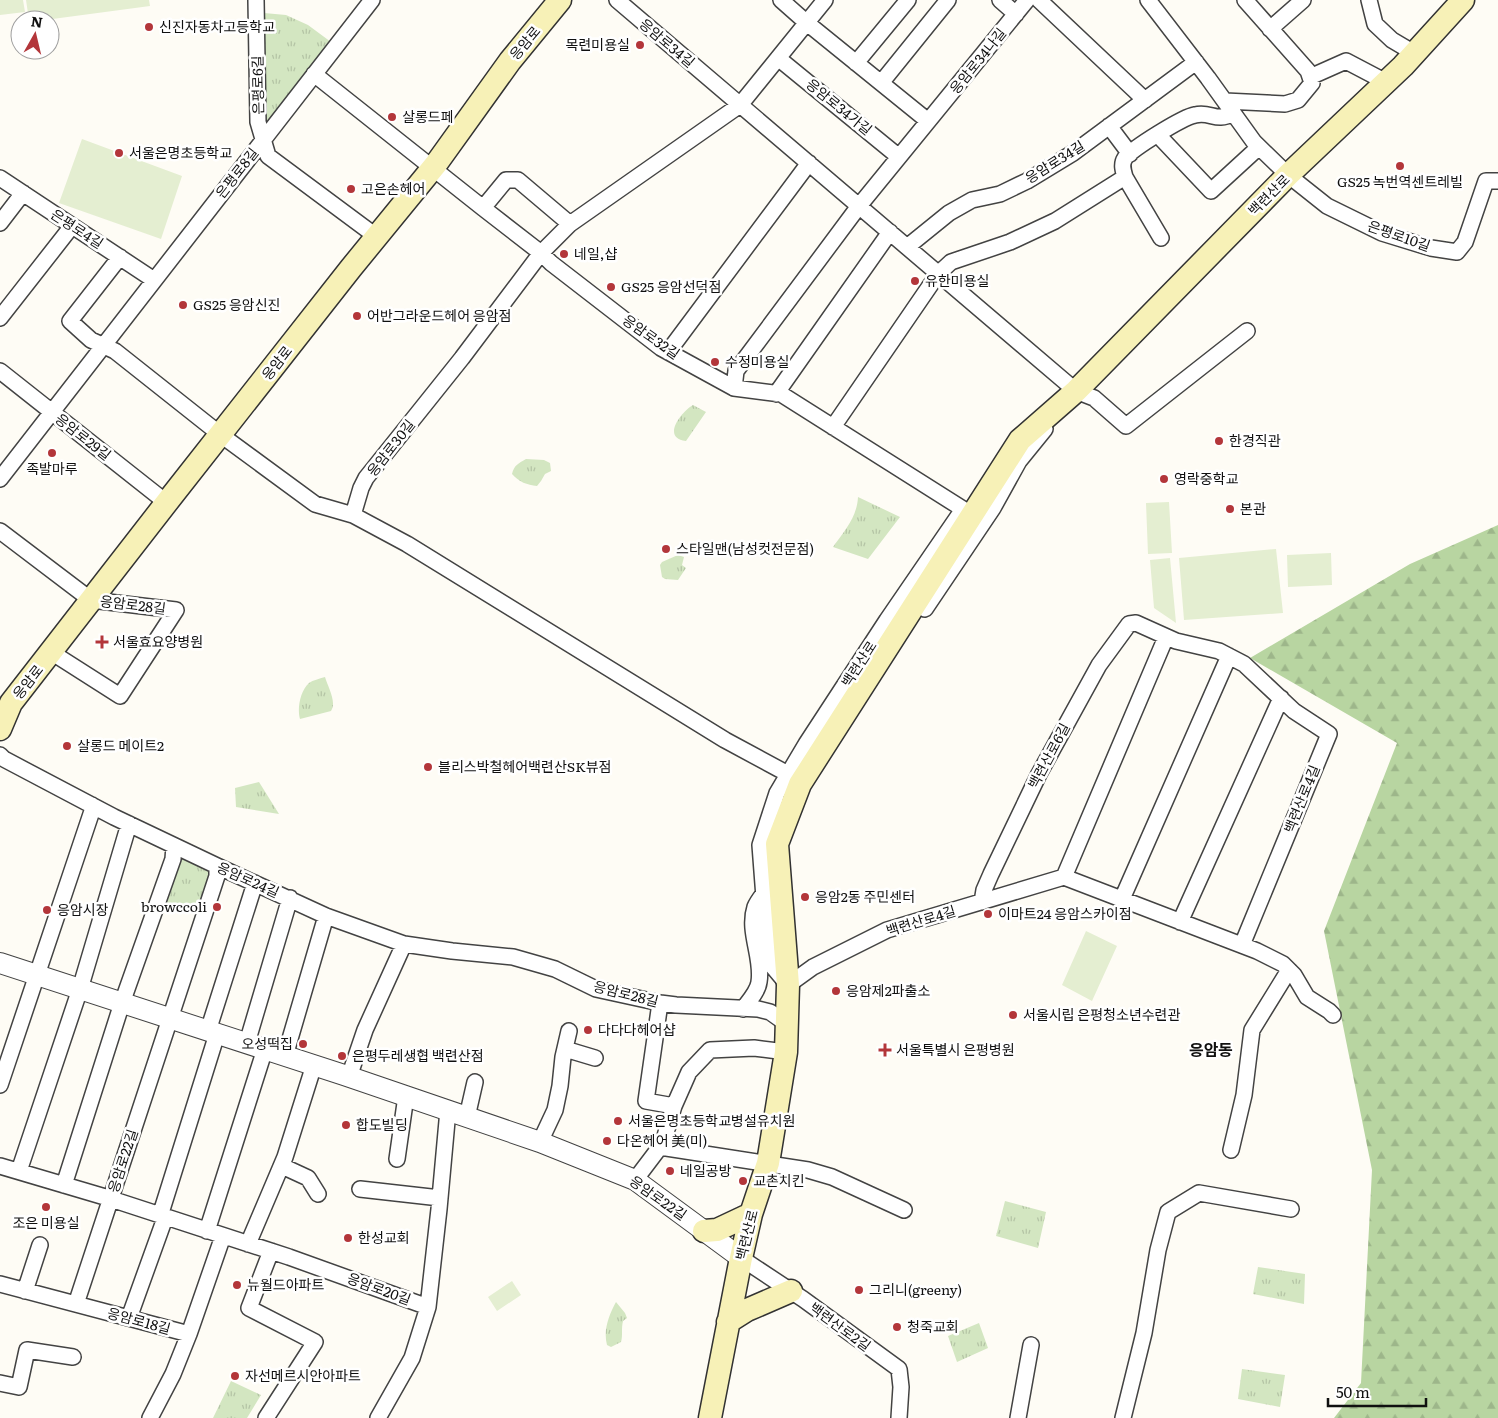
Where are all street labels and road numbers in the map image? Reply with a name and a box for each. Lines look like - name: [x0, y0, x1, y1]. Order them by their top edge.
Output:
- street label: 응암로34길: [636, 13, 700, 71]
- street label: 응암로: [504, 21, 544, 64]
- street label: 응암로34나길: [944, 23, 1010, 98]
- street label: 은평로6길: [246, 55, 268, 115]
- street label: 응암로34가길: [802, 73, 877, 139]
- street label: 응암로34길: [1021, 135, 1088, 187]
- street label: 은평로8길: [210, 143, 262, 202]
- street label: 백련산로: [1243, 169, 1294, 220]
- street label: 은평로4길: [47, 204, 108, 253]
- street label: 은평로10길: [1365, 215, 1433, 255]
- street label: 응암로32길: [619, 309, 684, 363]
- street label: 응암로: [256, 341, 296, 384]
- street label: 응암로29길: [51, 408, 116, 464]
- street label: 응암로30길: [362, 415, 419, 480]
- street label: 응암로28길: [99, 590, 167, 618]
- street label: 백련산로: [836, 636, 881, 691]
- street label: 응암로: [7, 660, 47, 703]
- street label: 백련산로6길: [1022, 719, 1074, 792]
- street label: 백련산로4길: [1278, 761, 1324, 836]
- street label: 응암로24길: [214, 856, 283, 902]
- street label: 백련산로4길: [883, 900, 958, 940]
- street label: 응암로28길: [592, 975, 661, 1011]
- street label: 응암로22길: [102, 1126, 142, 1195]
- street label: 응암로22길: [626, 1170, 691, 1224]
- street label: 백련산로: [730, 1207, 762, 1262]
- street label: 응암로20길: [345, 1267, 414, 1309]
- street label: 백련산로2길: [806, 1297, 875, 1355]
- street label: 응암로18길: [105, 1302, 173, 1338]

